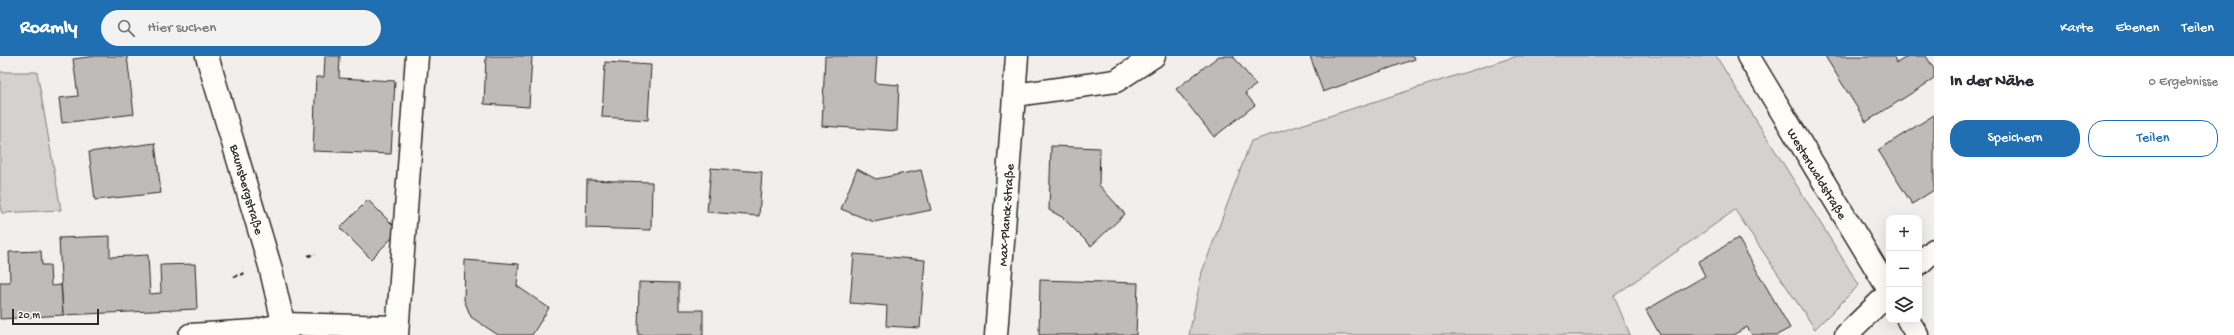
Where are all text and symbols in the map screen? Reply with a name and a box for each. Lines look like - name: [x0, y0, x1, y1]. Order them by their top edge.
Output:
- search box: [101, 10, 381, 46]
- text: Roamly: [20, 17, 77, 40]
- icon: search: [115, 17, 137, 39]
- text: Hier suchen: [147, 19, 216, 37]
- text: Karte: [2060, 20, 2094, 37]
- text: Ebenen: [2116, 20, 2159, 37]
- text: Teilen: [2181, 20, 2214, 37]
- text: In der Nähe: [1950, 72, 2033, 92]
- text: 0 Ergebnisse: [2149, 75, 2218, 90]
- button: Speichern: [1950, 120, 2080, 157]
- button: Teilen: [2088, 120, 2218, 157]
- street label: Westerwaldstraße: [1783, 126, 1849, 223]
- street label: Baunsbergstraße: [225, 142, 266, 237]
- street label: Max-Planck-Straße: [996, 163, 1019, 267]
- map controls: [1886, 215, 1922, 323]
- button: +: [1886, 215, 1922, 251]
- button: −: [1886, 251, 1922, 287]
- button: layers: [1886, 287, 1922, 323]
- scale bar: [12, 307, 99, 326]
- text: 20 m: [18, 310, 40, 322]

